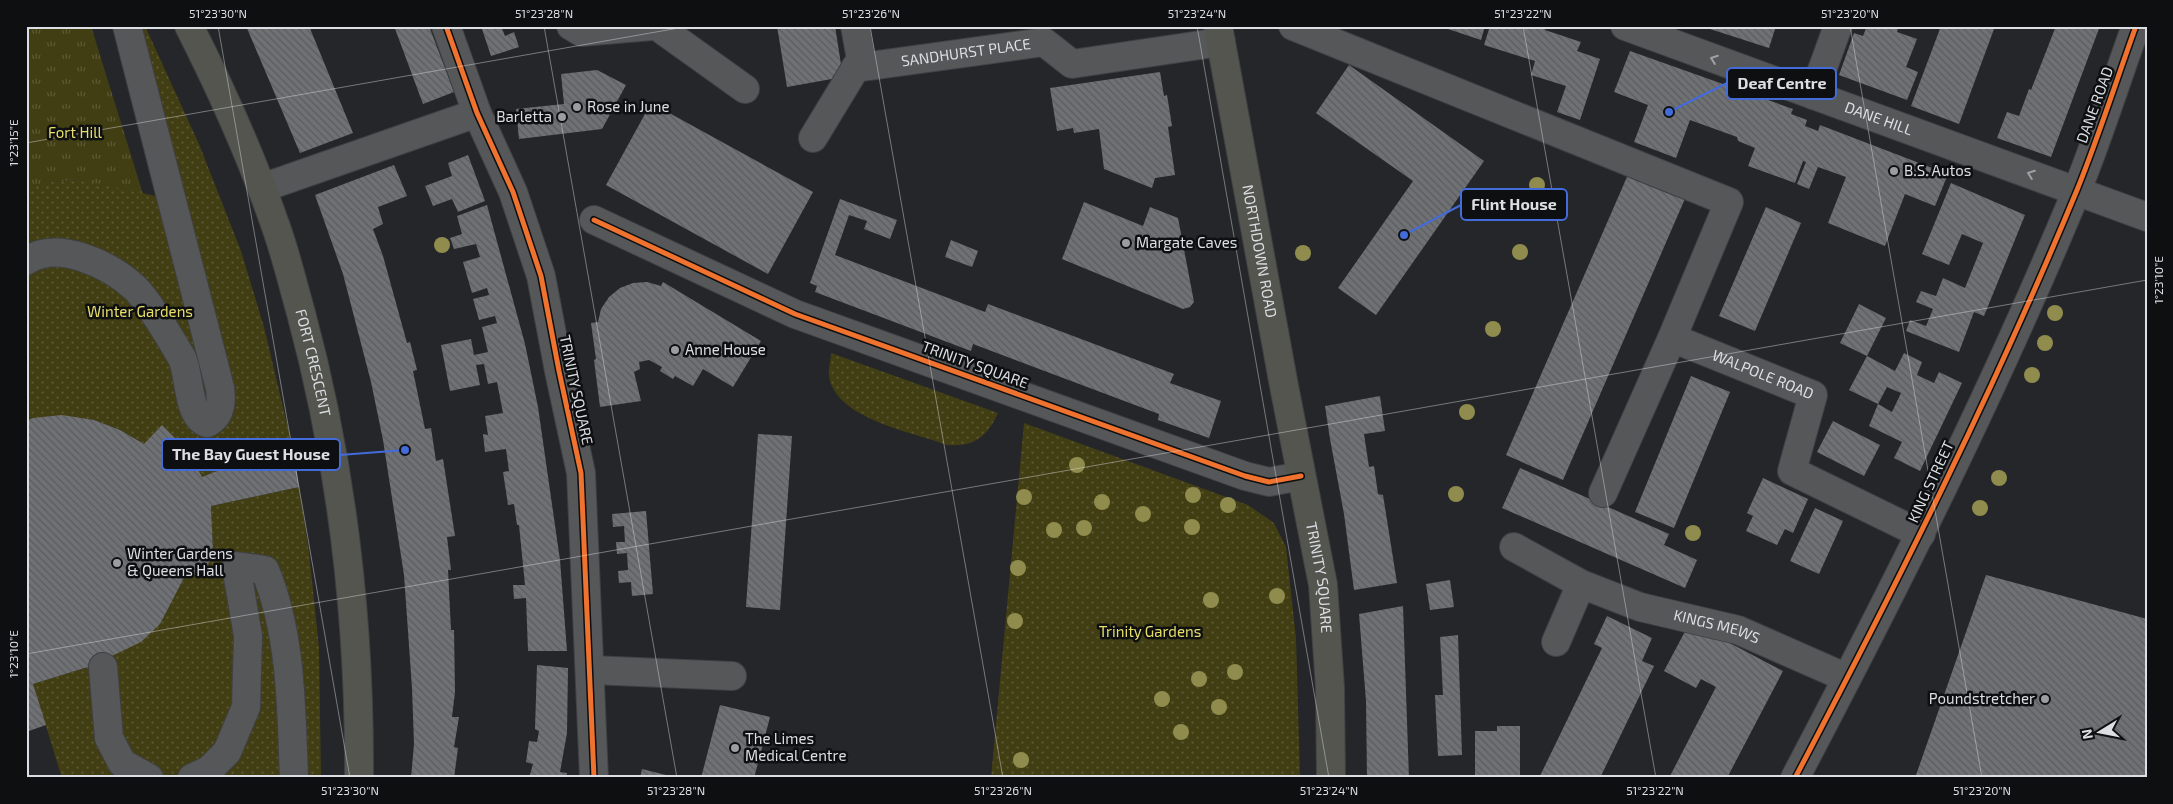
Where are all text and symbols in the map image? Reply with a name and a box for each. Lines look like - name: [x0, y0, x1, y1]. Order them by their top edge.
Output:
- text: 51°23'30"N: [189, 6, 247, 20]
- text: 51°23'28"N: [515, 6, 573, 20]
- text: 51°23'26"N: [842, 6, 900, 20]
- text: 51°23'24"N: [1168, 6, 1226, 20]
- text: 51°23'22"N: [1494, 6, 1552, 20]
- text: 51°23'20"N: [1821, 6, 1879, 20]
- street label: SANDHURST PLACE: [900, 34, 1032, 70]
- one-way arrow: [1710, 55, 1718, 65]
- street label: DANE ROAD: [2072, 64, 2116, 145]
- callout: Deaf Centre: [1727, 68, 1836, 99]
- text: Deaf Centre: [1737, 73, 1827, 92]
- place label: Rose in June: [587, 97, 670, 115]
- street label: DANE HILL: [1842, 97, 1916, 139]
- marker: Rose in June: [571, 101, 583, 113]
- place label: Barletta: [496, 107, 552, 125]
- marker: Barletta: [556, 111, 568, 123]
- text: 1°23'15"E: [6, 119, 20, 167]
- park label: Fort Hill: [48, 123, 103, 141]
- place label: B.S. Autos: [1904, 161, 1971, 179]
- marker: B.S. Autos: [1888, 165, 1900, 177]
- one-way arrow: [2027, 170, 2035, 180]
- street label: NORTHDOWN ROAD: [1239, 183, 1281, 319]
- callout: Flint House: [1461, 189, 1567, 220]
- text: Flint House: [1471, 194, 1557, 213]
- place label: Margate Caves: [1136, 233, 1237, 251]
- marker: Margate Caves: [1120, 237, 1132, 249]
- text: 1°23'10"E: [2151, 256, 2165, 304]
- park label: Winter Gardens: [87, 302, 193, 320]
- street label: FORT CRESCENT: [292, 307, 335, 418]
- street label: TRINITY SQUARE: [556, 333, 597, 447]
- street label: TRINITY SQUARE: [919, 336, 1031, 393]
- place label: Anne House: [685, 340, 766, 358]
- marker: Anne House: [669, 344, 681, 356]
- street label: WALPOLE ROAD: [1710, 345, 1817, 402]
- street label: KING STREET: [1903, 438, 1957, 525]
- callout: The Bay Guest House: [162, 439, 340, 470]
- text: The Bay Guest House: [172, 444, 330, 464]
- street label: TRINITY SQUARE: [1303, 520, 1336, 634]
- place label: Winter Gardens & Queens Hall: [127, 544, 233, 580]
- marker: Winter Gardens & Queens Hall: [111, 557, 123, 569]
- street label: KINGS MEWS: [1672, 605, 1763, 647]
- park label: Trinity Gardens: [1099, 622, 1201, 640]
- text: 1°23'10"E: [6, 630, 20, 678]
- place label: Poundstretcher: [1929, 689, 2035, 707]
- marker: Poundstretcher: [2039, 693, 2051, 705]
- north arrow: [2076, 706, 2126, 756]
- text: N: [2077, 728, 2096, 741]
- place label: The Limes Medical Centre: [745, 729, 846, 764]
- marker: The Limes Medical Centre: [729, 742, 741, 754]
- text: 51°23'30"N: [321, 783, 379, 797]
- text: 51°23'28"N: [647, 783, 705, 797]
- text: 51°23'26"N: [974, 783, 1032, 797]
- text: 51°23'24"N: [1300, 783, 1358, 797]
- text: 51°23'22"N: [1626, 783, 1684, 797]
- text: 51°23'20"N: [1953, 783, 2011, 797]

